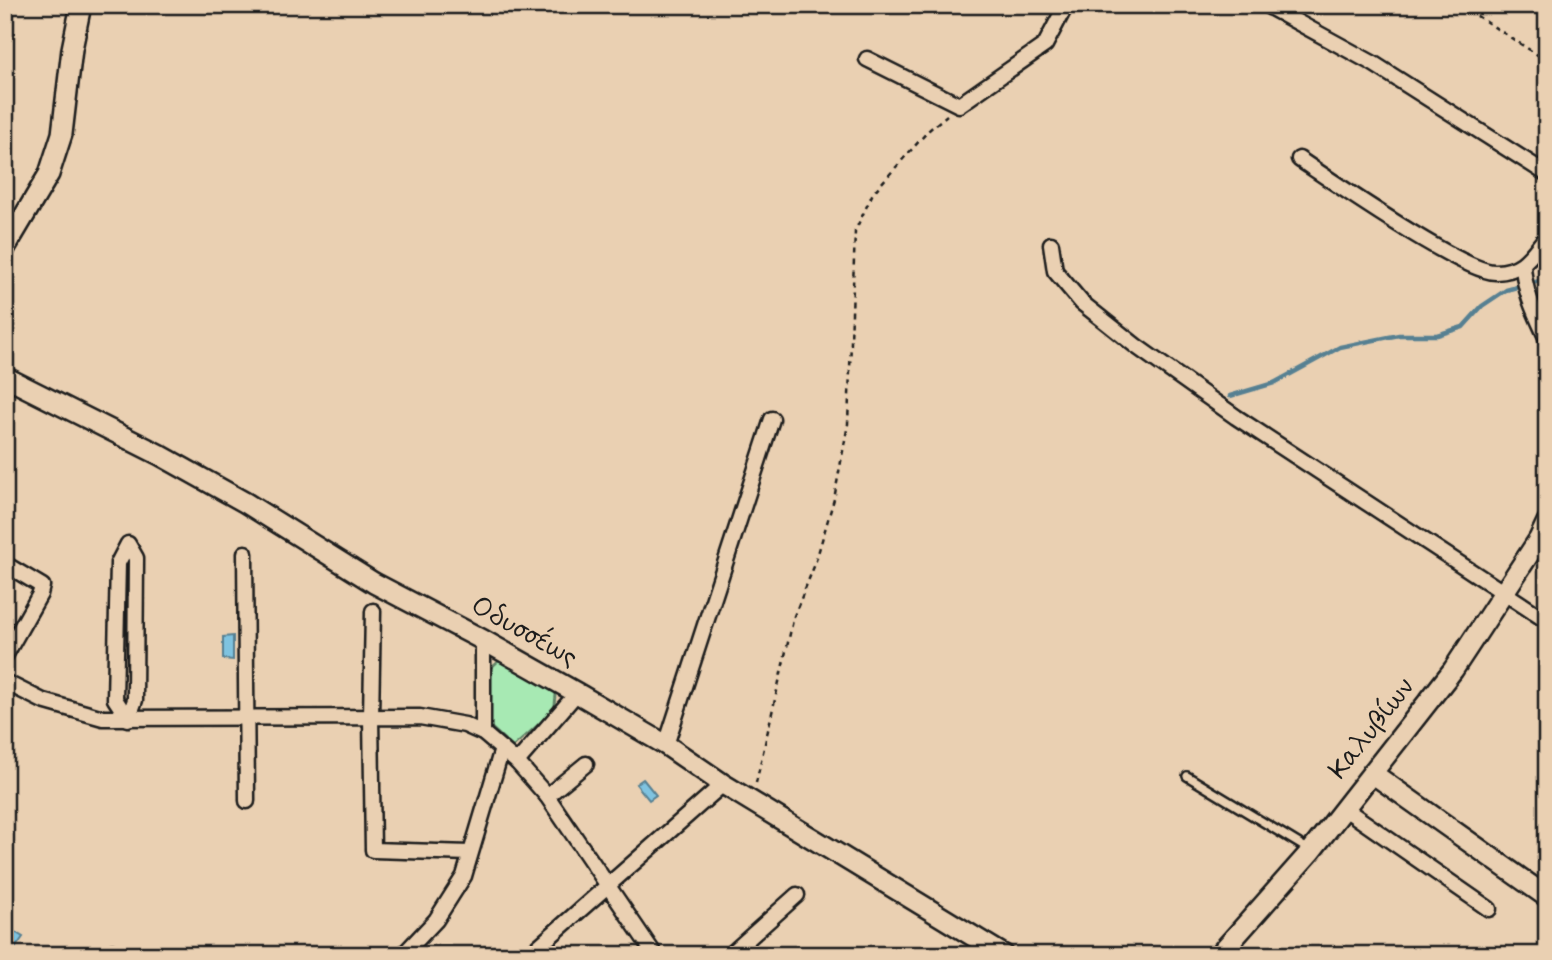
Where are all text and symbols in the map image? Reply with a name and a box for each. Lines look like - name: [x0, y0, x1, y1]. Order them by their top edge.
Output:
- street label: Οδυσσέως: [464, 587, 584, 677]
- street label: Καλυβίων: [1321, 670, 1423, 788]

